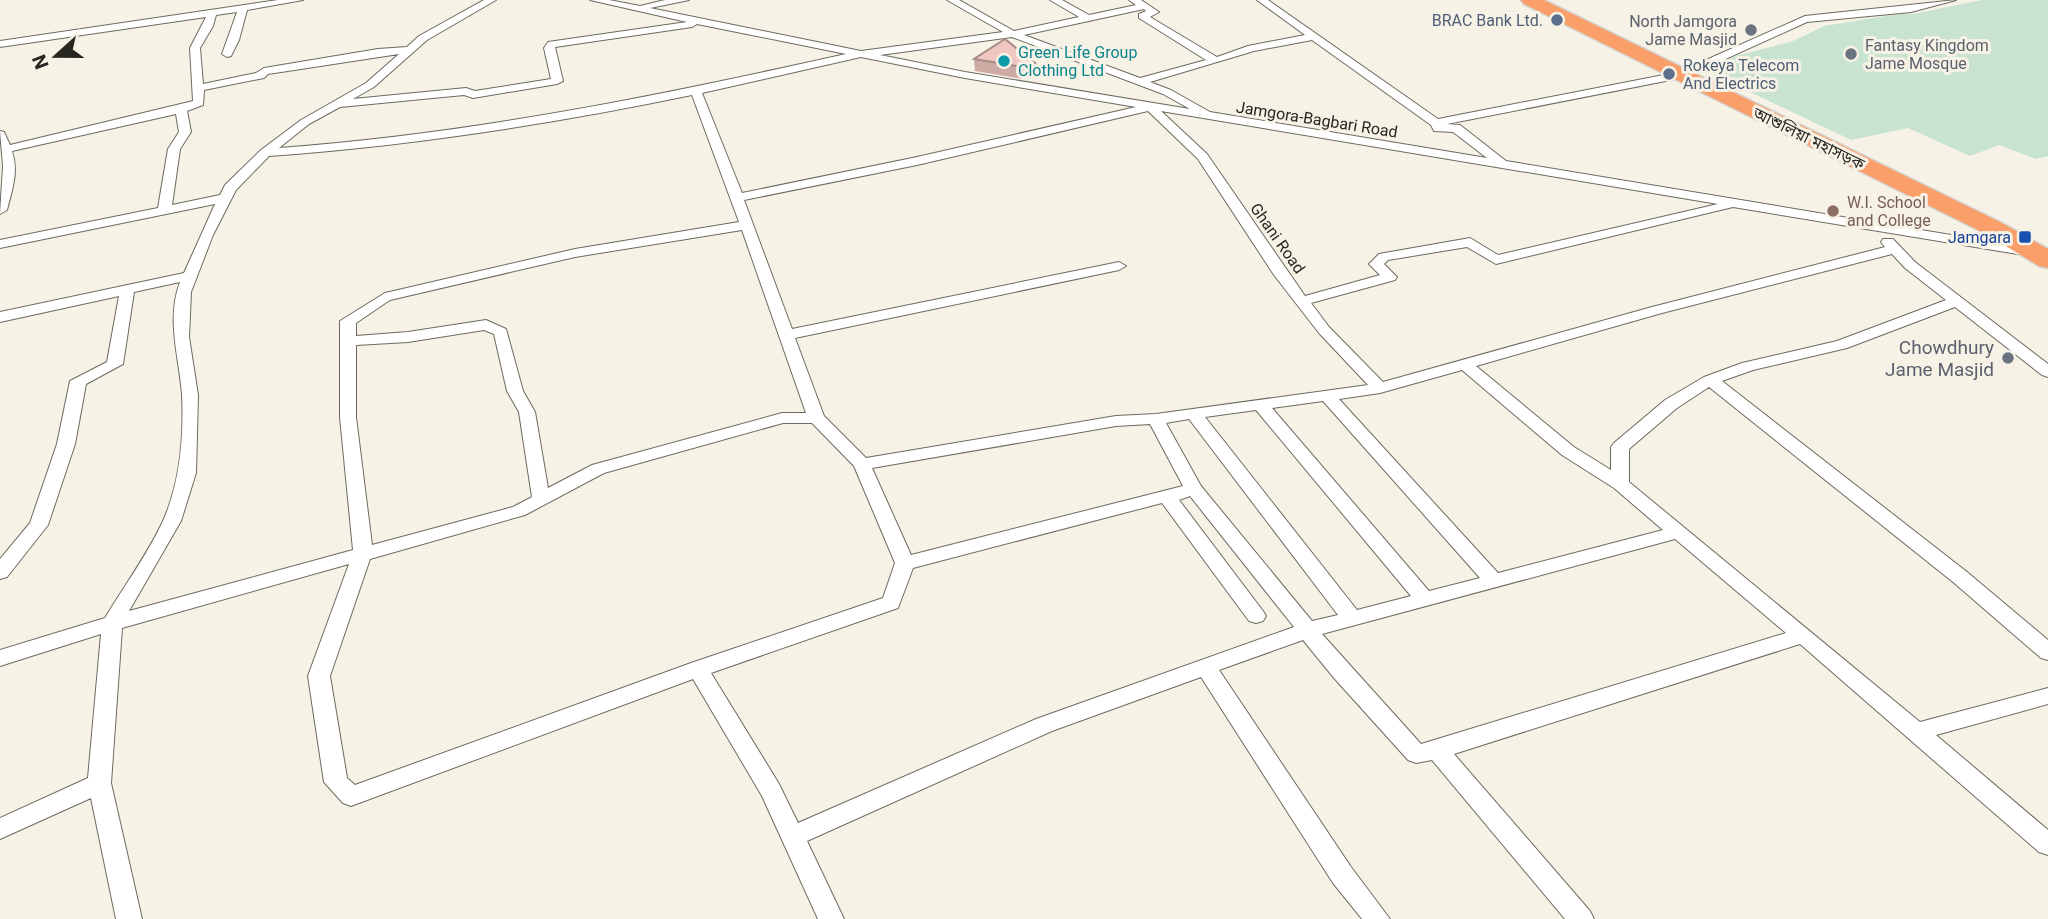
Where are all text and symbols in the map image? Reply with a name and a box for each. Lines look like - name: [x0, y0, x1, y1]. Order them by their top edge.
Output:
- place label: BRAC Bank Ltd.: [1432, 11, 1543, 30]
- marker: BRAC Bank Ltd.: [1549, 12, 1565, 28]
- place label: North Jamgora Jame Masjid: [1629, 12, 1737, 49]
- north arrow: [21, 21, 91, 91]
- marker: North Jamgora Jame Masjid: [1743, 22, 1759, 38]
- place label: Fantasy Kingdom Jame Mosque: [1865, 36, 1989, 73]
- place label: Green Life Group Clothing Ltd: [1018, 43, 1137, 80]
- marker: Fantasy Kingdom Jame Mosque: [1843, 46, 1859, 62]
- text: N: [27, 52, 54, 72]
- marker: Green Life Group Clothing Ltd: [996, 53, 1012, 69]
- place label: Rokeya Telecom And Electrics: [1683, 56, 1799, 93]
- marker: Rokeya Telecom And Electrics: [1661, 66, 1677, 82]
- street label: Jamgora-Bagbari Road: [1235, 97, 1399, 142]
- street label: আশুলিয়া মহাসড়ক: [1749, 103, 1869, 174]
- place label: W.I. School and College: [1847, 193, 1931, 230]
- street label: Ghani Road: [1246, 199, 1309, 277]
- marker: W.I. School and College: [1825, 203, 1841, 219]
- place label: Jamgara: [1948, 228, 2011, 247]
- marker: Jamgara: [2017, 229, 2033, 245]
- place label: Chowdhury Jame Masjid: [1885, 336, 1994, 381]
- marker: Chowdhury Jame Masjid: [2000, 350, 2016, 366]

